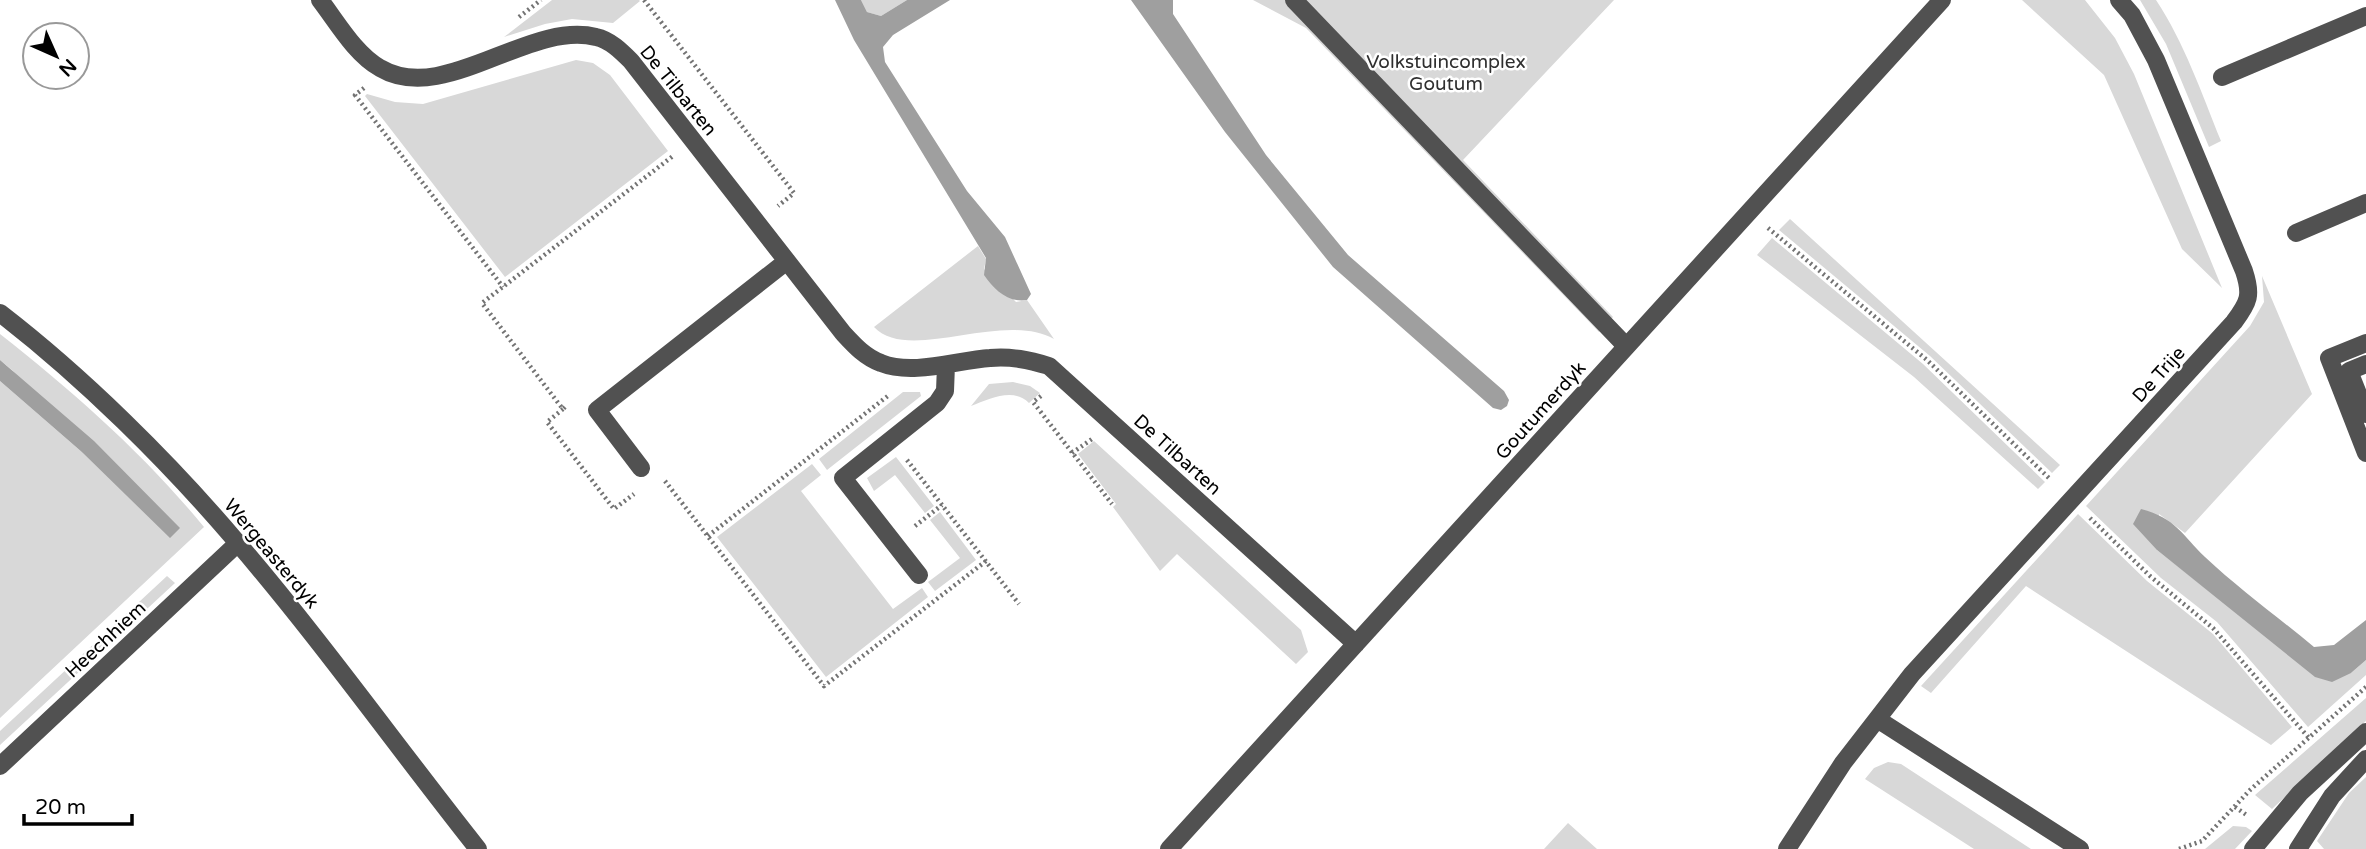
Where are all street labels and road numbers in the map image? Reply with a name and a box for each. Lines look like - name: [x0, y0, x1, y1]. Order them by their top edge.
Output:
- street label: De Tilbarten: [635, 41, 721, 140]
- street label: De Trije: [2128, 342, 2190, 407]
- street label: Goutumerdyk: [1491, 357, 1590, 464]
- street label: De Tilbarten: [1129, 410, 1226, 500]
- street label: Wergeasterdyk: [219, 494, 323, 613]
- street label: Heechhiem: [61, 597, 150, 682]

